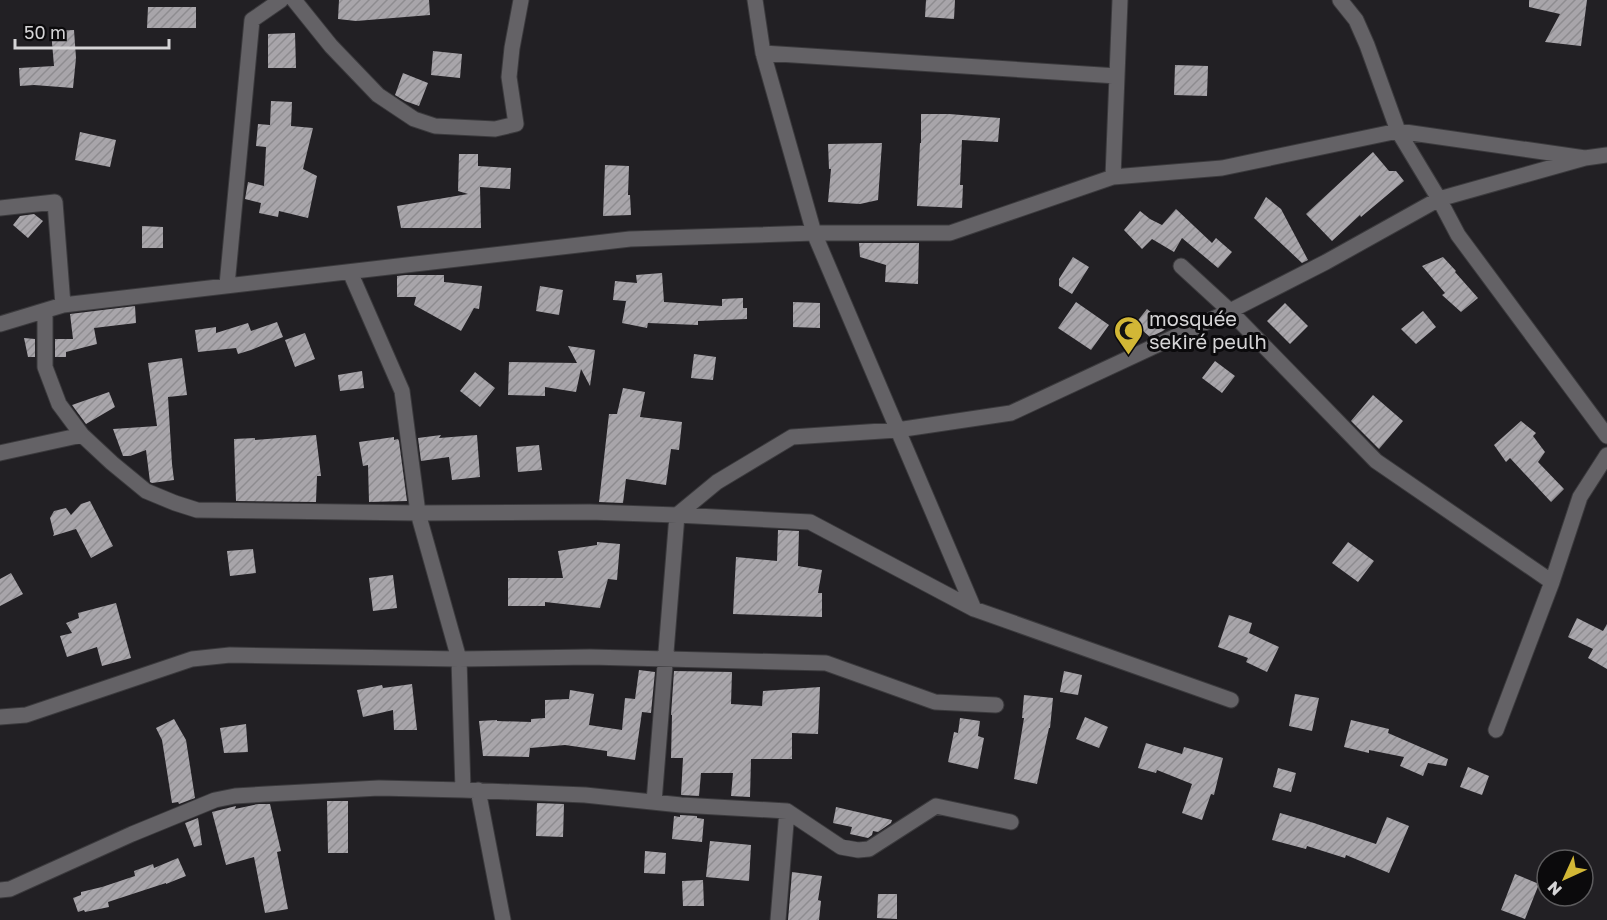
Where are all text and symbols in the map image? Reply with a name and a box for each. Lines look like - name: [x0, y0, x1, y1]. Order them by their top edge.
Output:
- scale bar: [15, 12, 170, 50]
- text: 50 m: [24, 21, 66, 43]
- place label: mosquée sekiré peulh: [1149, 306, 1267, 353]
- mosque icon: mosquée sekiré peulh: [1112, 314, 1144, 356]
- north arrow: [1535, 848, 1595, 908]
- text: N: [1543, 877, 1566, 900]

